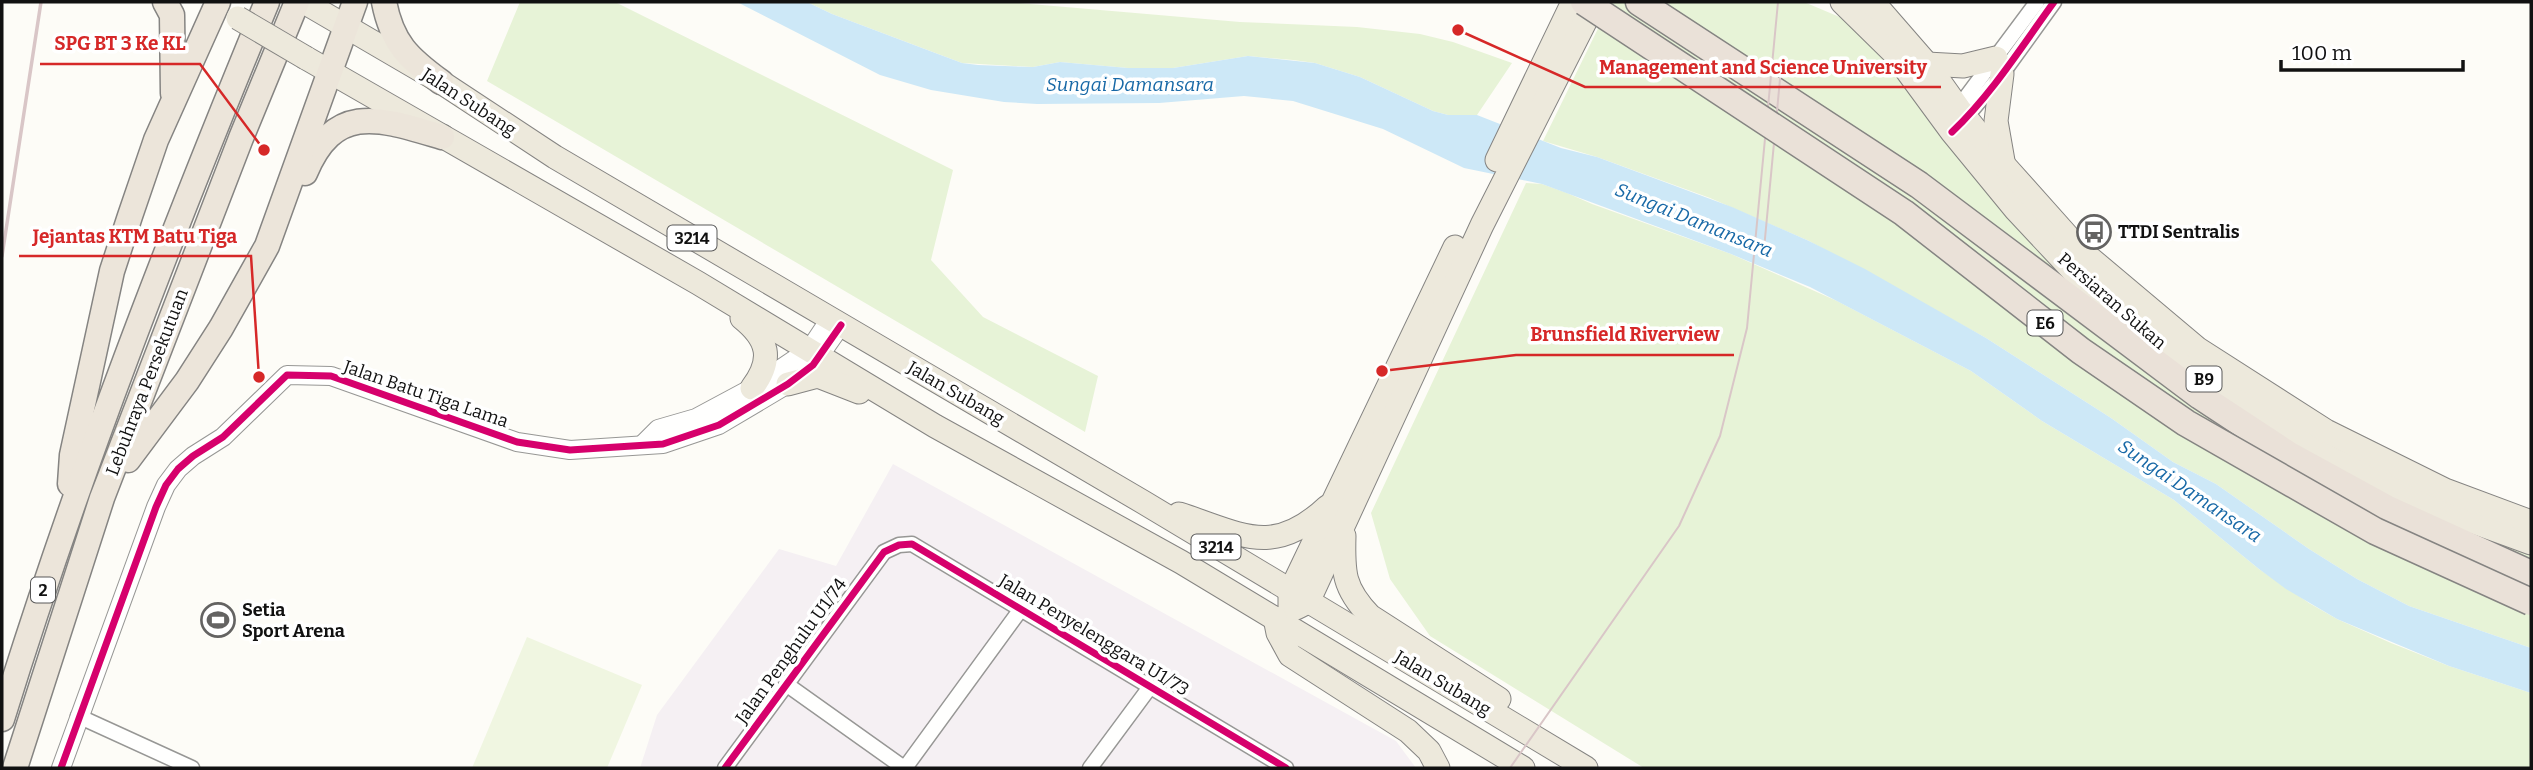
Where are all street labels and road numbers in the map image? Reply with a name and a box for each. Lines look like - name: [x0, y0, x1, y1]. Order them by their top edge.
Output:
- street label: Jalan Subang: [417, 63, 521, 141]
- road number: 3214: [668, 226, 716, 250]
- street label: Persiaran Sukan: [2053, 248, 2171, 354]
- street label: Lebuhraya Persekutuan: [101, 285, 193, 478]
- road number: E6: [2028, 310, 2062, 336]
- street label: Jalan Batu Tiga Lama: [340, 355, 511, 433]
- street label: Jalan Subang: [903, 356, 1009, 430]
- road number: B9: [2186, 366, 2222, 392]
- road number: 3214: [1192, 534, 1240, 560]
- street label: Jalan Penyelenggara U1/73: [994, 569, 1193, 701]
- street label: Jalan Penghulu U1/74: [730, 573, 852, 729]
- road number: 2: [31, 578, 55, 603]
- street label: Jalan Subang: [1390, 645, 1495, 720]

